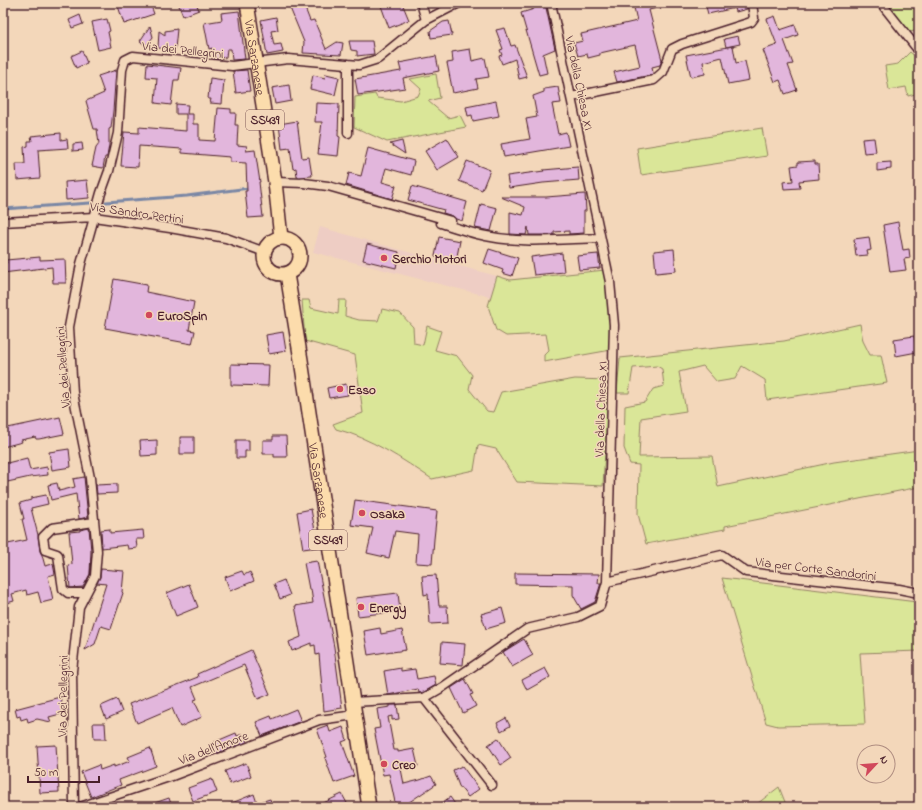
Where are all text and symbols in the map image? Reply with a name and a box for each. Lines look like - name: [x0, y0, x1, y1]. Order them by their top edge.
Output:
- street label: Via Sarzanese: [239, 18, 269, 97]
- street label: Via della Chiesa XI: [559, 33, 598, 132]
- street label: Via dei Pellegrini: [140, 37, 225, 65]
- road number: SS439: [246, 110, 284, 130]
- street label: Via Sandro Pertini: [88, 197, 185, 229]
- place label: Serchio Motori: [392, 250, 467, 269]
- marker: Serchio Motori: [379, 253, 389, 263]
- place label: EuroSpin: [157, 307, 208, 326]
- marker: EuroSpin: [144, 310, 154, 320]
- street label: Via dei Pellegrini: [51, 325, 77, 409]
- street label: Via della Chiesa XI: [590, 361, 613, 458]
- place label: Esso: [348, 381, 376, 400]
- marker: Esso: [335, 384, 345, 394]
- street label: Via Sarzanese: [303, 441, 333, 520]
- place label: Osaka: [370, 505, 405, 524]
- marker: Osaka: [357, 508, 367, 518]
- road number: SS439: [309, 530, 347, 550]
- street label: Via per Corte Sandorini: [753, 553, 877, 586]
- place label: Energy: [369, 599, 406, 620]
- marker: Energy: [356, 602, 366, 612]
- street label: Via dei Pellegrini: [53, 655, 75, 738]
- street label: Via dell'Amore: [175, 726, 251, 771]
- north arrow: [856, 744, 896, 784]
- text: N: [875, 753, 893, 767]
- place label: Creo: [392, 756, 416, 775]
- scale bar: [28, 758, 99, 784]
- marker: Creo: [379, 759, 389, 769]
- text: 50 m: [34, 764, 58, 782]

